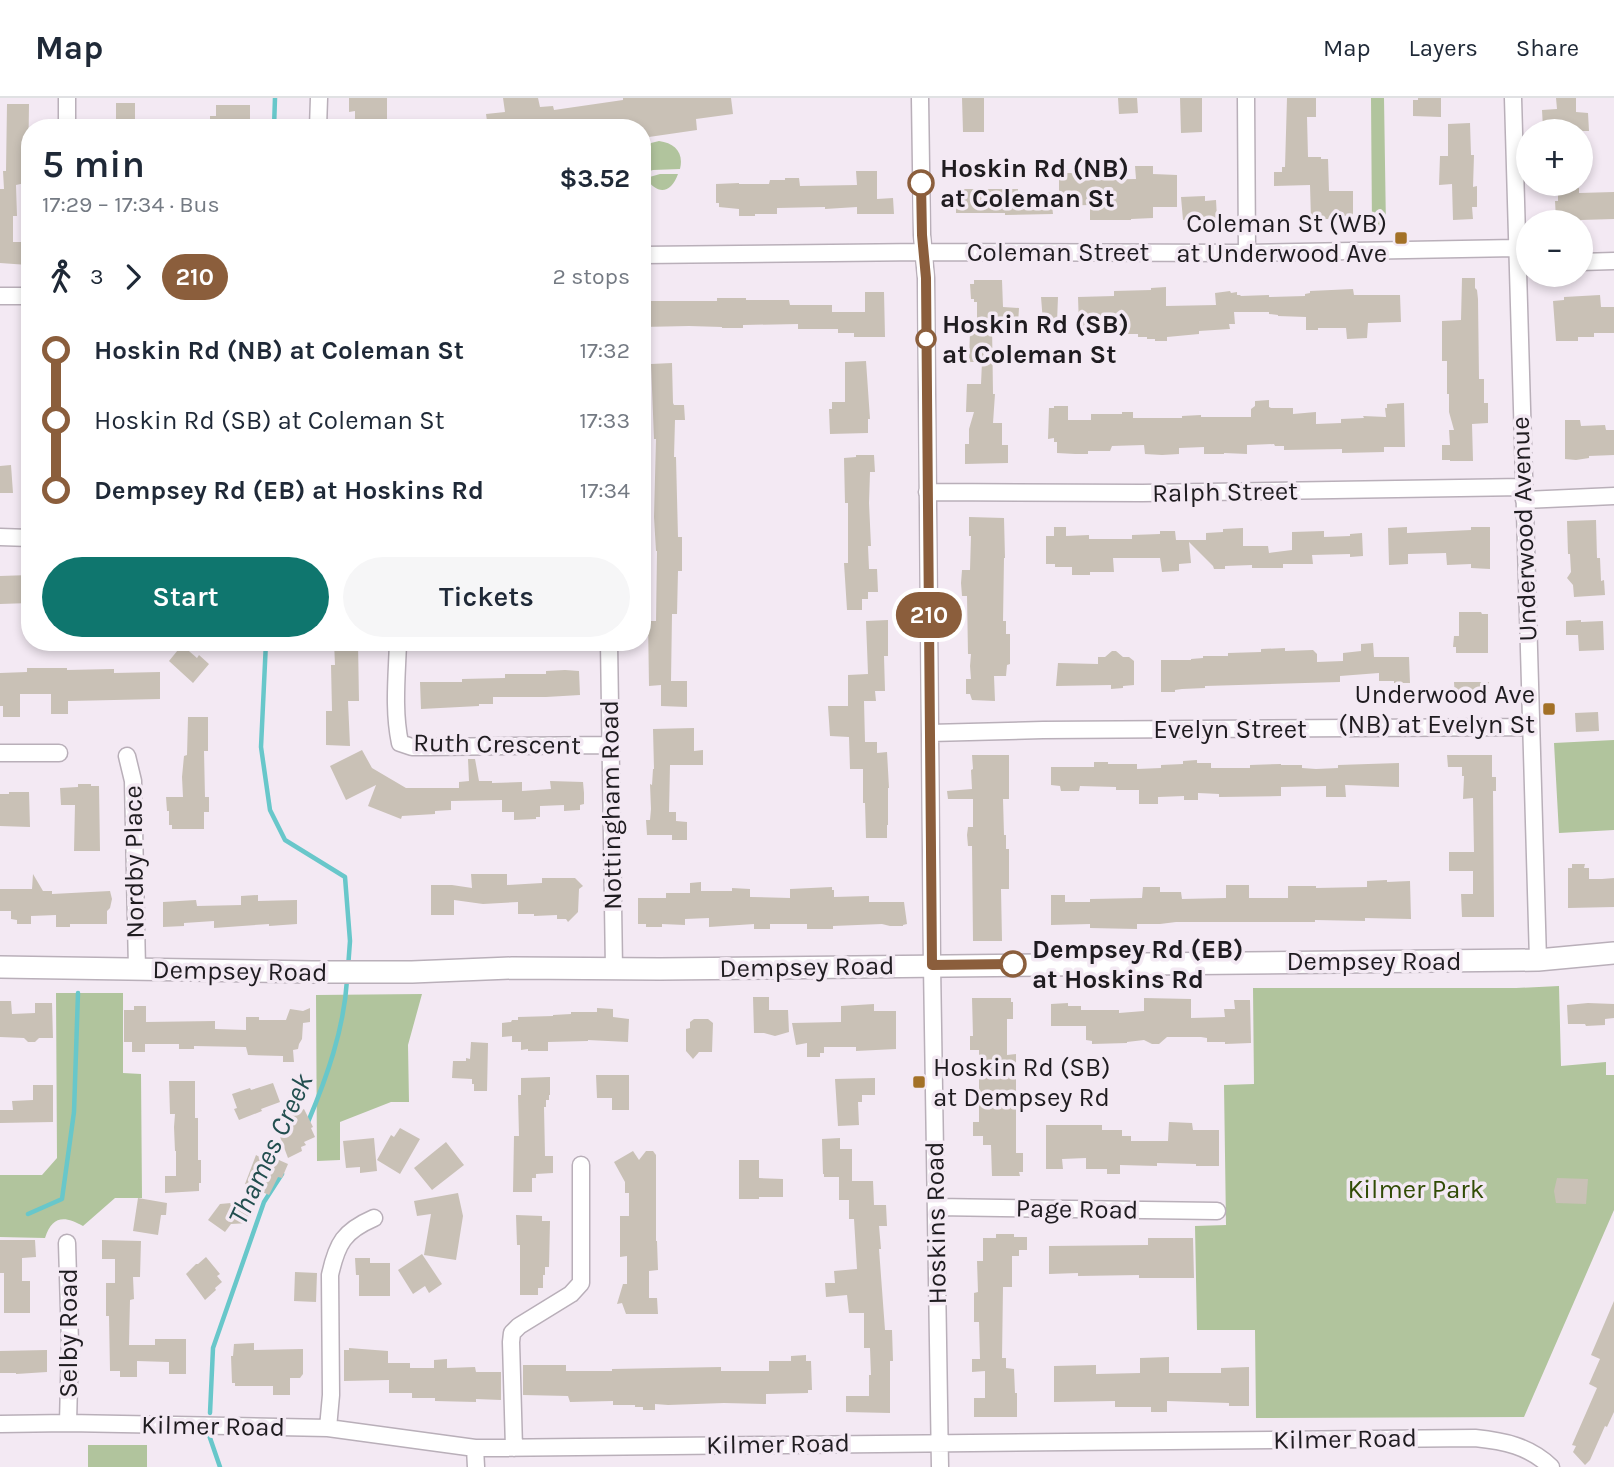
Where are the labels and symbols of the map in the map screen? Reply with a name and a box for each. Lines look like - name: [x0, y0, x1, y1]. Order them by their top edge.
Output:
- place label: Hoskin Rd (NB) at Coleman St: [940, 153, 1129, 214]
- marker: Hoskin Rd (NB) at Coleman St: [908, 170, 934, 196]
- place label: Coleman St (WB) at Underwood Ave: [1176, 208, 1387, 269]
- marker: Coleman St (WB) at Underwood Ave: [1393, 230, 1409, 246]
- street label: Coleman Street: [967, 237, 1150, 268]
- place label: Hoskin Rd (SB) at Coleman St: [942, 309, 1129, 370]
- marker: Hoskin Rd (SB) at Coleman St: [916, 329, 936, 349]
- street label: Underwood Avenue: [1505, 416, 1543, 642]
- street label: Ralph Street: [1152, 475, 1298, 509]
- line badge: 210: [889, 592, 969, 638]
- place label: Underwood Ave (NB) at Evelyn St: [1338, 679, 1535, 740]
- street label: Nottingham Road: [594, 700, 628, 910]
- marker: Underwood Ave (NB) at Evelyn St: [1541, 701, 1557, 717]
- street label: Evelyn Street: [1153, 714, 1307, 745]
- street label: Ruth Crescent: [413, 727, 581, 761]
- street label: Nordby Place: [117, 785, 151, 939]
- place label: Dempsey Rd (EB) at Hoskins Rd: [1032, 934, 1243, 995]
- street label: Dempsey Road: [1286, 946, 1462, 977]
- street label: Dempsey Road: [719, 950, 895, 984]
- marker: Dempsey Rd (EB) at Hoskins Rd: [1000, 951, 1026, 977]
- street label: Dempsey Road: [152, 954, 328, 988]
- place label: Hoskin Rd (SB) at Dempsey Rd: [933, 1052, 1110, 1113]
- water label: Thames Creek: [221, 1067, 320, 1230]
- marker: Hoskin Rd (SB) at Dempsey Rd: [911, 1074, 927, 1090]
- street label: Hoskins Road: [919, 1141, 953, 1305]
- park label: Kilmer Park: [1348, 1174, 1484, 1205]
- street label: Page Road: [1015, 1192, 1139, 1226]
- street label: Selby Road: [53, 1268, 84, 1398]
- street label: Kilmer Road: [141, 1409, 285, 1443]
- street label: Kilmer Road: [1273, 1422, 1417, 1456]
- street label: Kilmer Road: [706, 1427, 850, 1461]

